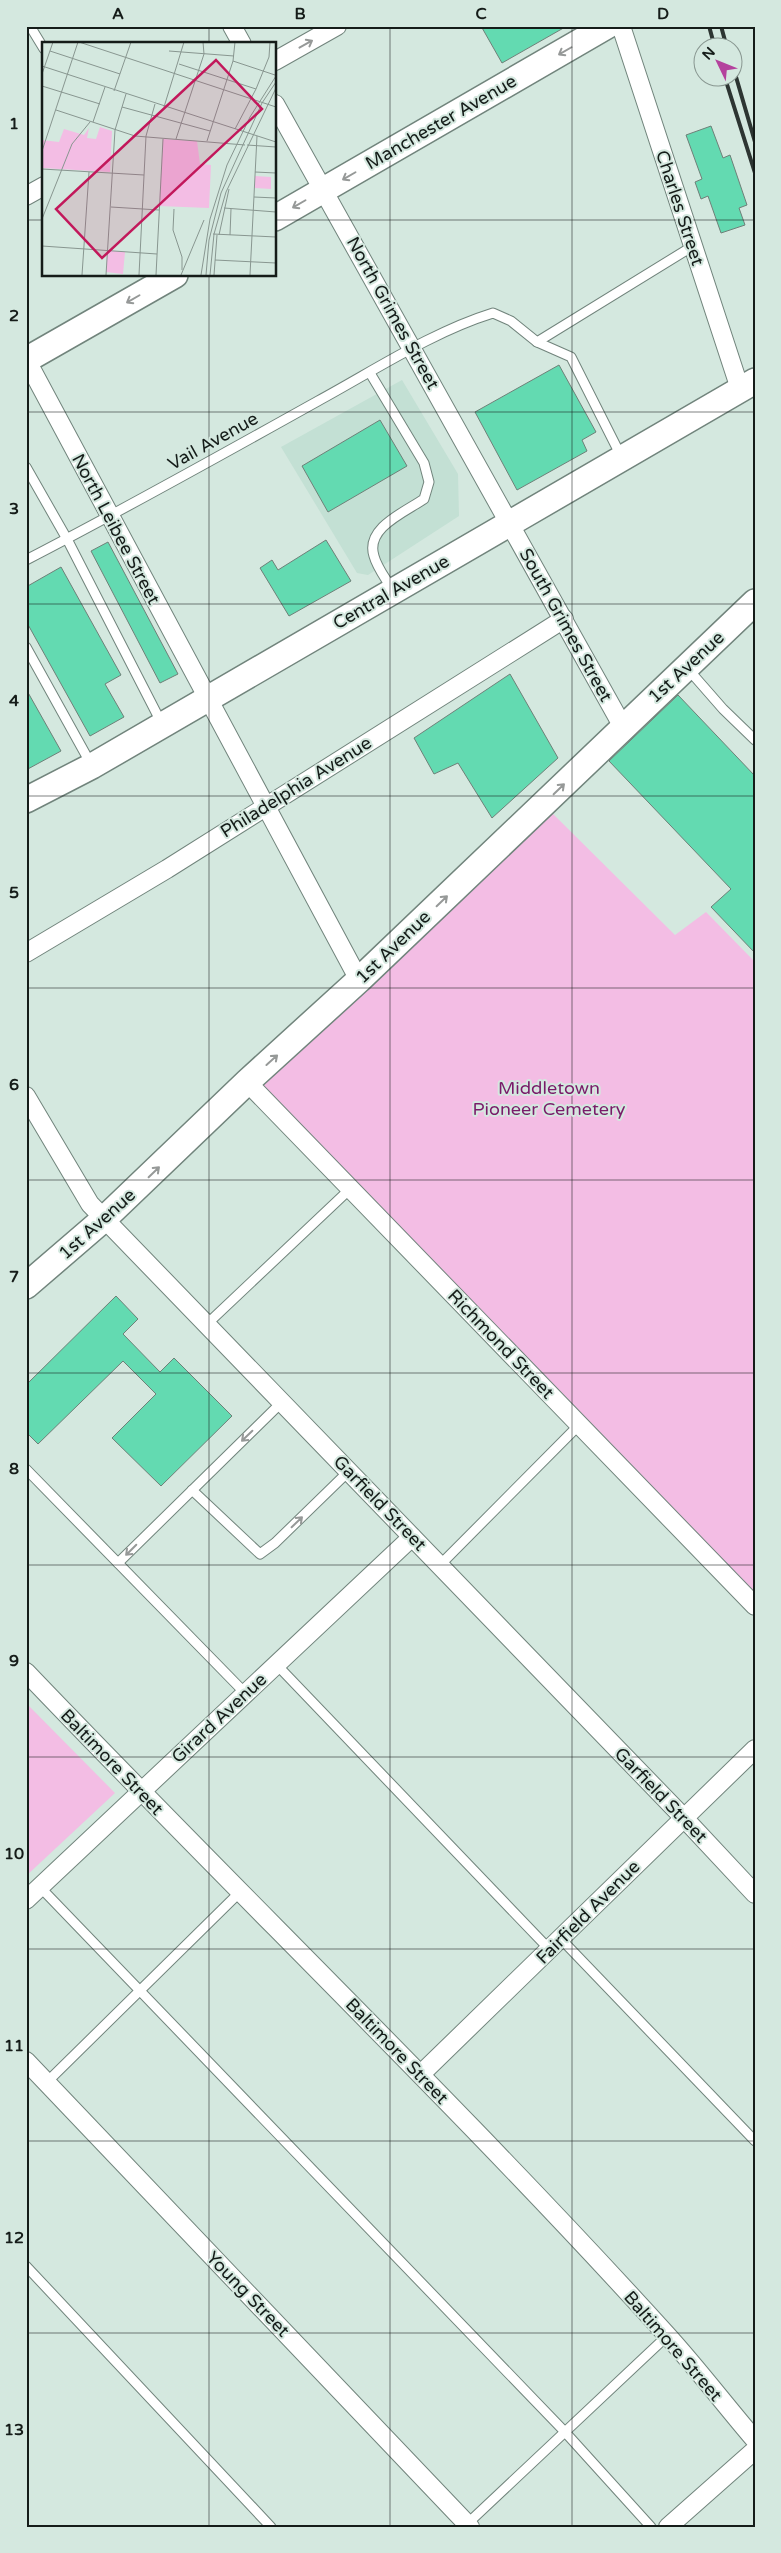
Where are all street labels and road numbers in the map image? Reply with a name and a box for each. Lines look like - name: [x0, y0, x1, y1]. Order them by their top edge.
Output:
- street label: Manchester Avenue: [362, 70, 520, 174]
- street label: Charles Street: [651, 148, 709, 269]
- street label: North Grimes Street: [342, 233, 444, 393]
- street label: Vail Avenue: [164, 407, 262, 475]
- street label: North Leibee Street: [67, 450, 165, 608]
- street label: South Grimes Street: [515, 544, 617, 706]
- street label: Central Avenue: [329, 550, 453, 634]
- street label: 1st Avenue: [643, 626, 729, 708]
- street label: Philadelphia Avenue: [216, 732, 376, 842]
- street label: 1st Avenue: [351, 906, 435, 988]
- street label: 1st Avenue: [54, 1184, 140, 1264]
- street label: Richmond Street: [443, 1285, 559, 1403]
- street label: Garfield Street: [329, 1451, 431, 1555]
- street label: Girard Avenue: [167, 1668, 271, 1768]
- street label: Baltimore Street: [56, 1704, 168, 1820]
- street label: Garfield Street: [610, 1743, 712, 1847]
- street label: Fairfield Avenue: [532, 1856, 644, 1968]
- street label: Baltimore Street: [341, 1993, 453, 2109]
- street label: Young Street: [202, 2247, 294, 2341]
- street label: Baltimore Street: [619, 2286, 727, 2406]

